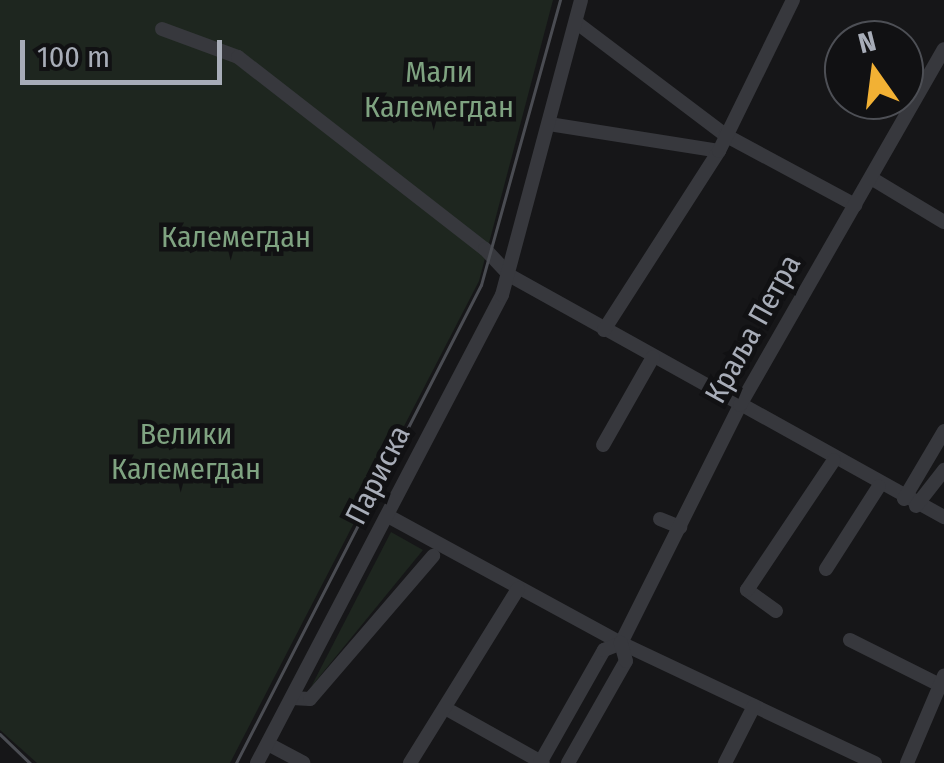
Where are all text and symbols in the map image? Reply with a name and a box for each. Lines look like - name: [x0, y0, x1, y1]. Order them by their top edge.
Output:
- scale bar: [25, 20, 228, 82]
- north arrow: [824, 20, 924, 120]
- text: N: [855, 24, 879, 60]
- text: 100 m: [37, 39, 110, 75]
- park label: Мали Калемегдан: [364, 54, 514, 124]
- park label: Калемегдан: [161, 219, 311, 255]
- street label: Краља Петра: [697, 248, 809, 410]
- park label: Велики Калемегдан: [111, 416, 261, 486]
- street label: Париска: [338, 420, 418, 530]

